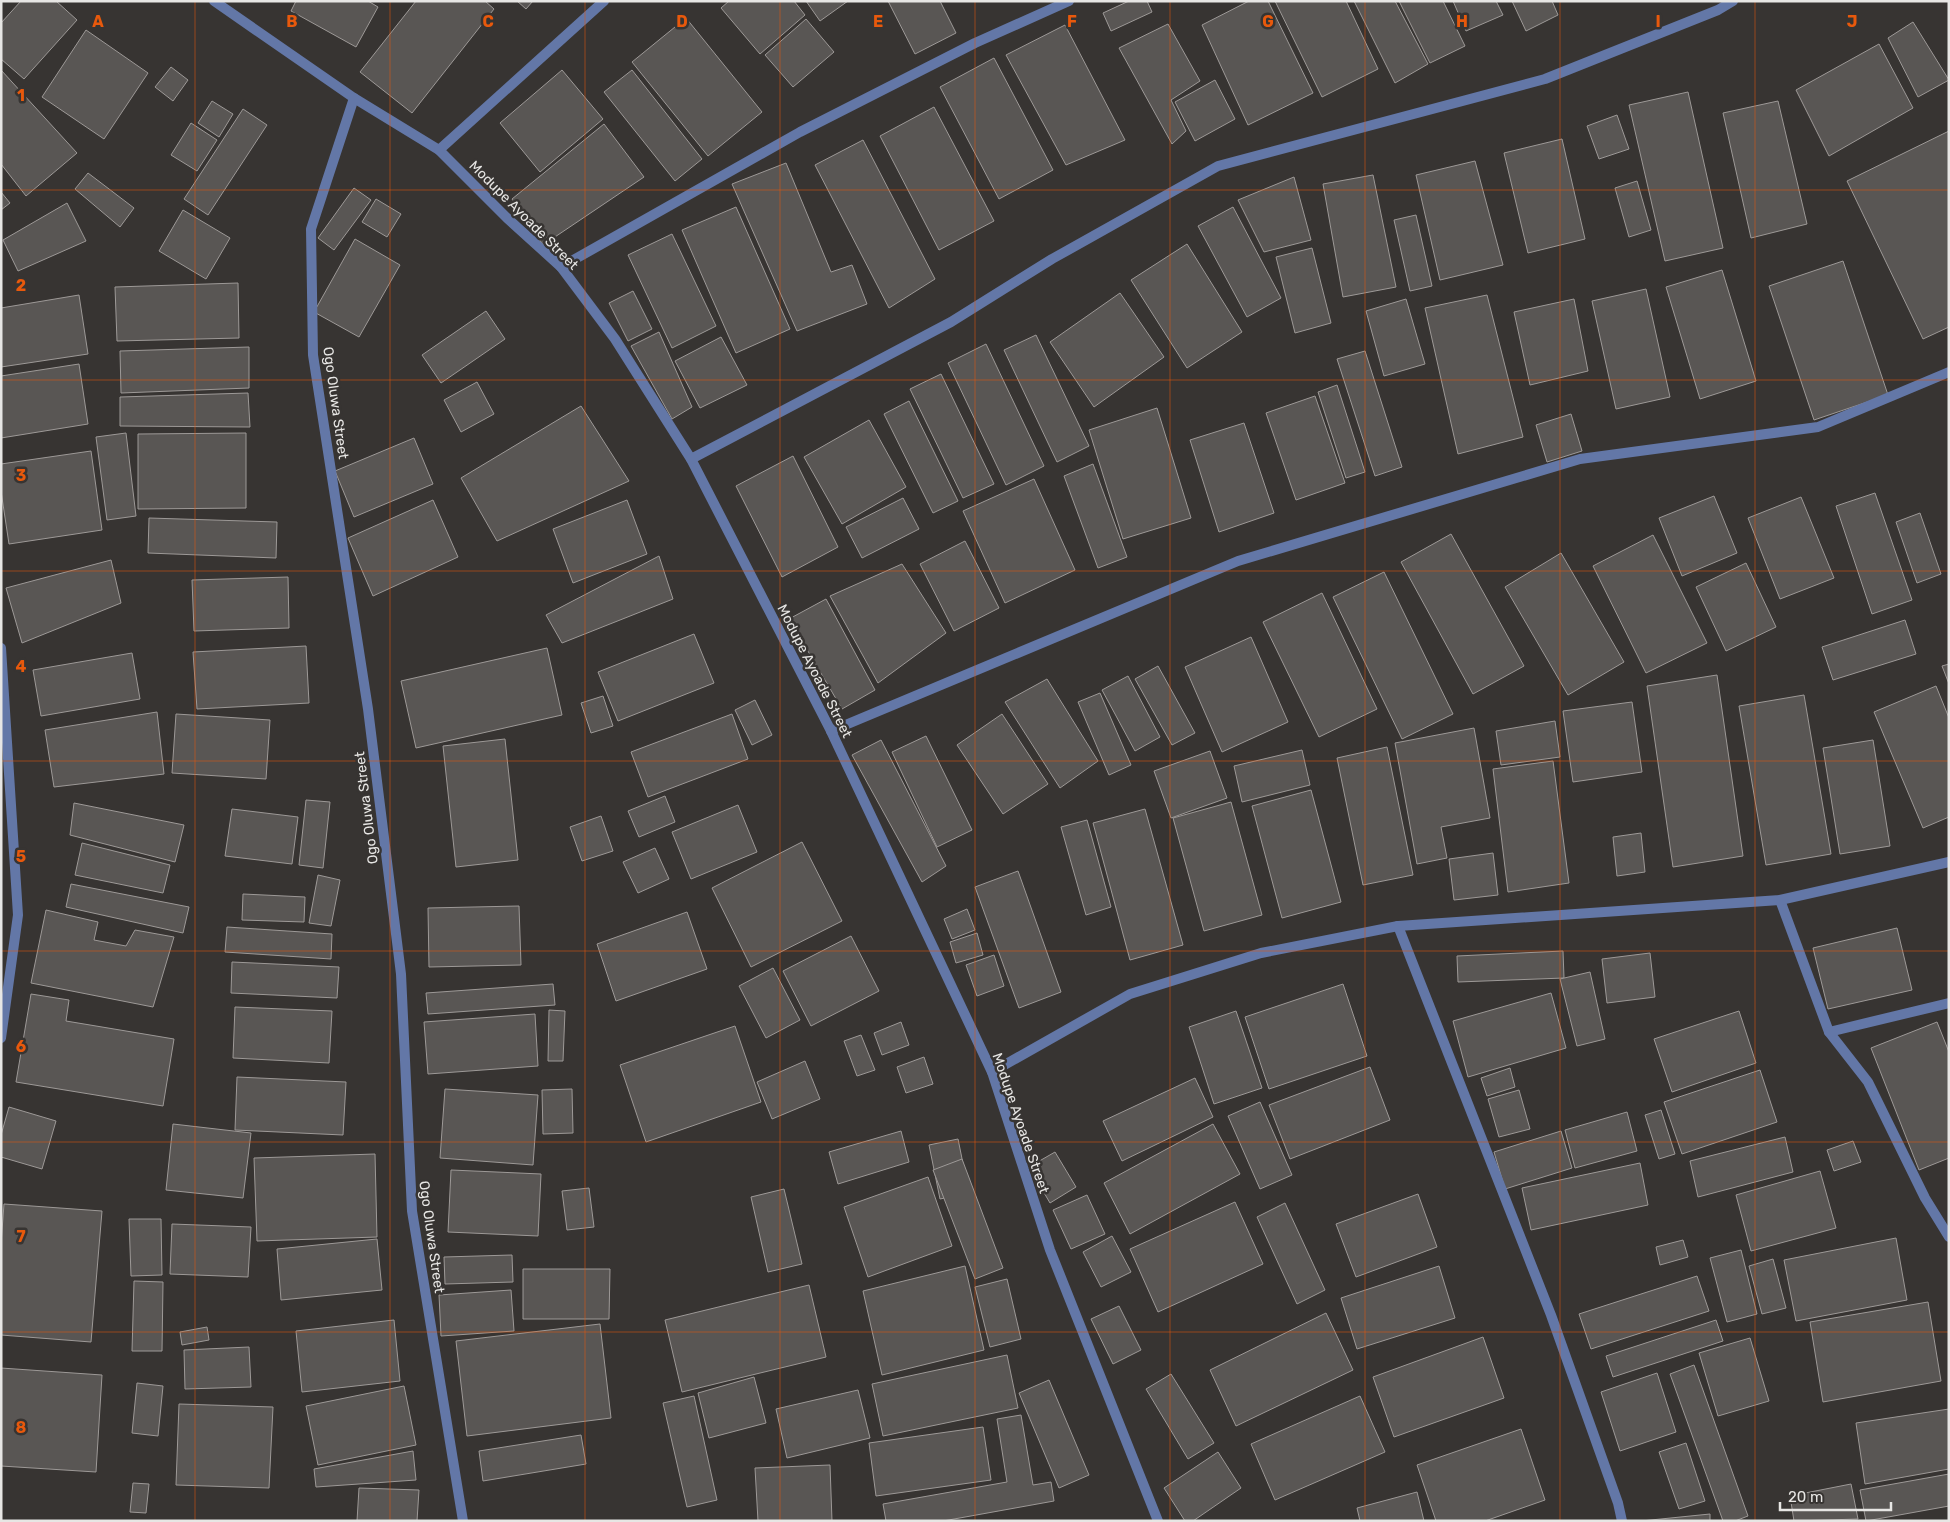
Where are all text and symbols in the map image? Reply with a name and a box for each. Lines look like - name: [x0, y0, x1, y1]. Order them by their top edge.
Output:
- text: A: [92, 12, 104, 31]
- text: B: [286, 12, 298, 31]
- text: C: [482, 12, 494, 31]
- text: D: [676, 12, 688, 31]
- text: E: [873, 12, 883, 31]
- text: F: [1067, 12, 1077, 31]
- text: G: [1262, 12, 1274, 31]
- text: H: [1456, 12, 1468, 31]
- text: I: [1655, 12, 1661, 31]
- text: J: [1847, 12, 1857, 31]
- text: 1: [17, 86, 25, 105]
- street label: Modupe Ayoade Street: [466, 157, 582, 274]
- text: 2: [16, 276, 26, 295]
- street label: Ogo Oluwa Street: [319, 346, 352, 461]
- text: 3: [16, 466, 26, 485]
- street label: Modupe Ayoade Street: [774, 602, 856, 741]
- text: 4: [16, 657, 27, 676]
- street label: Ogo Oluwa Street: [351, 750, 382, 865]
- text: 5: [16, 847, 26, 866]
- text: 6: [16, 1037, 26, 1056]
- street label: Modupe Ayoade Street: [988, 1051, 1053, 1196]
- street label: Ogo Oluwa Street: [415, 1180, 448, 1295]
- text: 7: [16, 1227, 26, 1246]
- text: 8: [16, 1418, 27, 1437]
- scale bar: [1780, 1480, 1891, 1512]
- text: 20 m: [1788, 1488, 1823, 1506]

